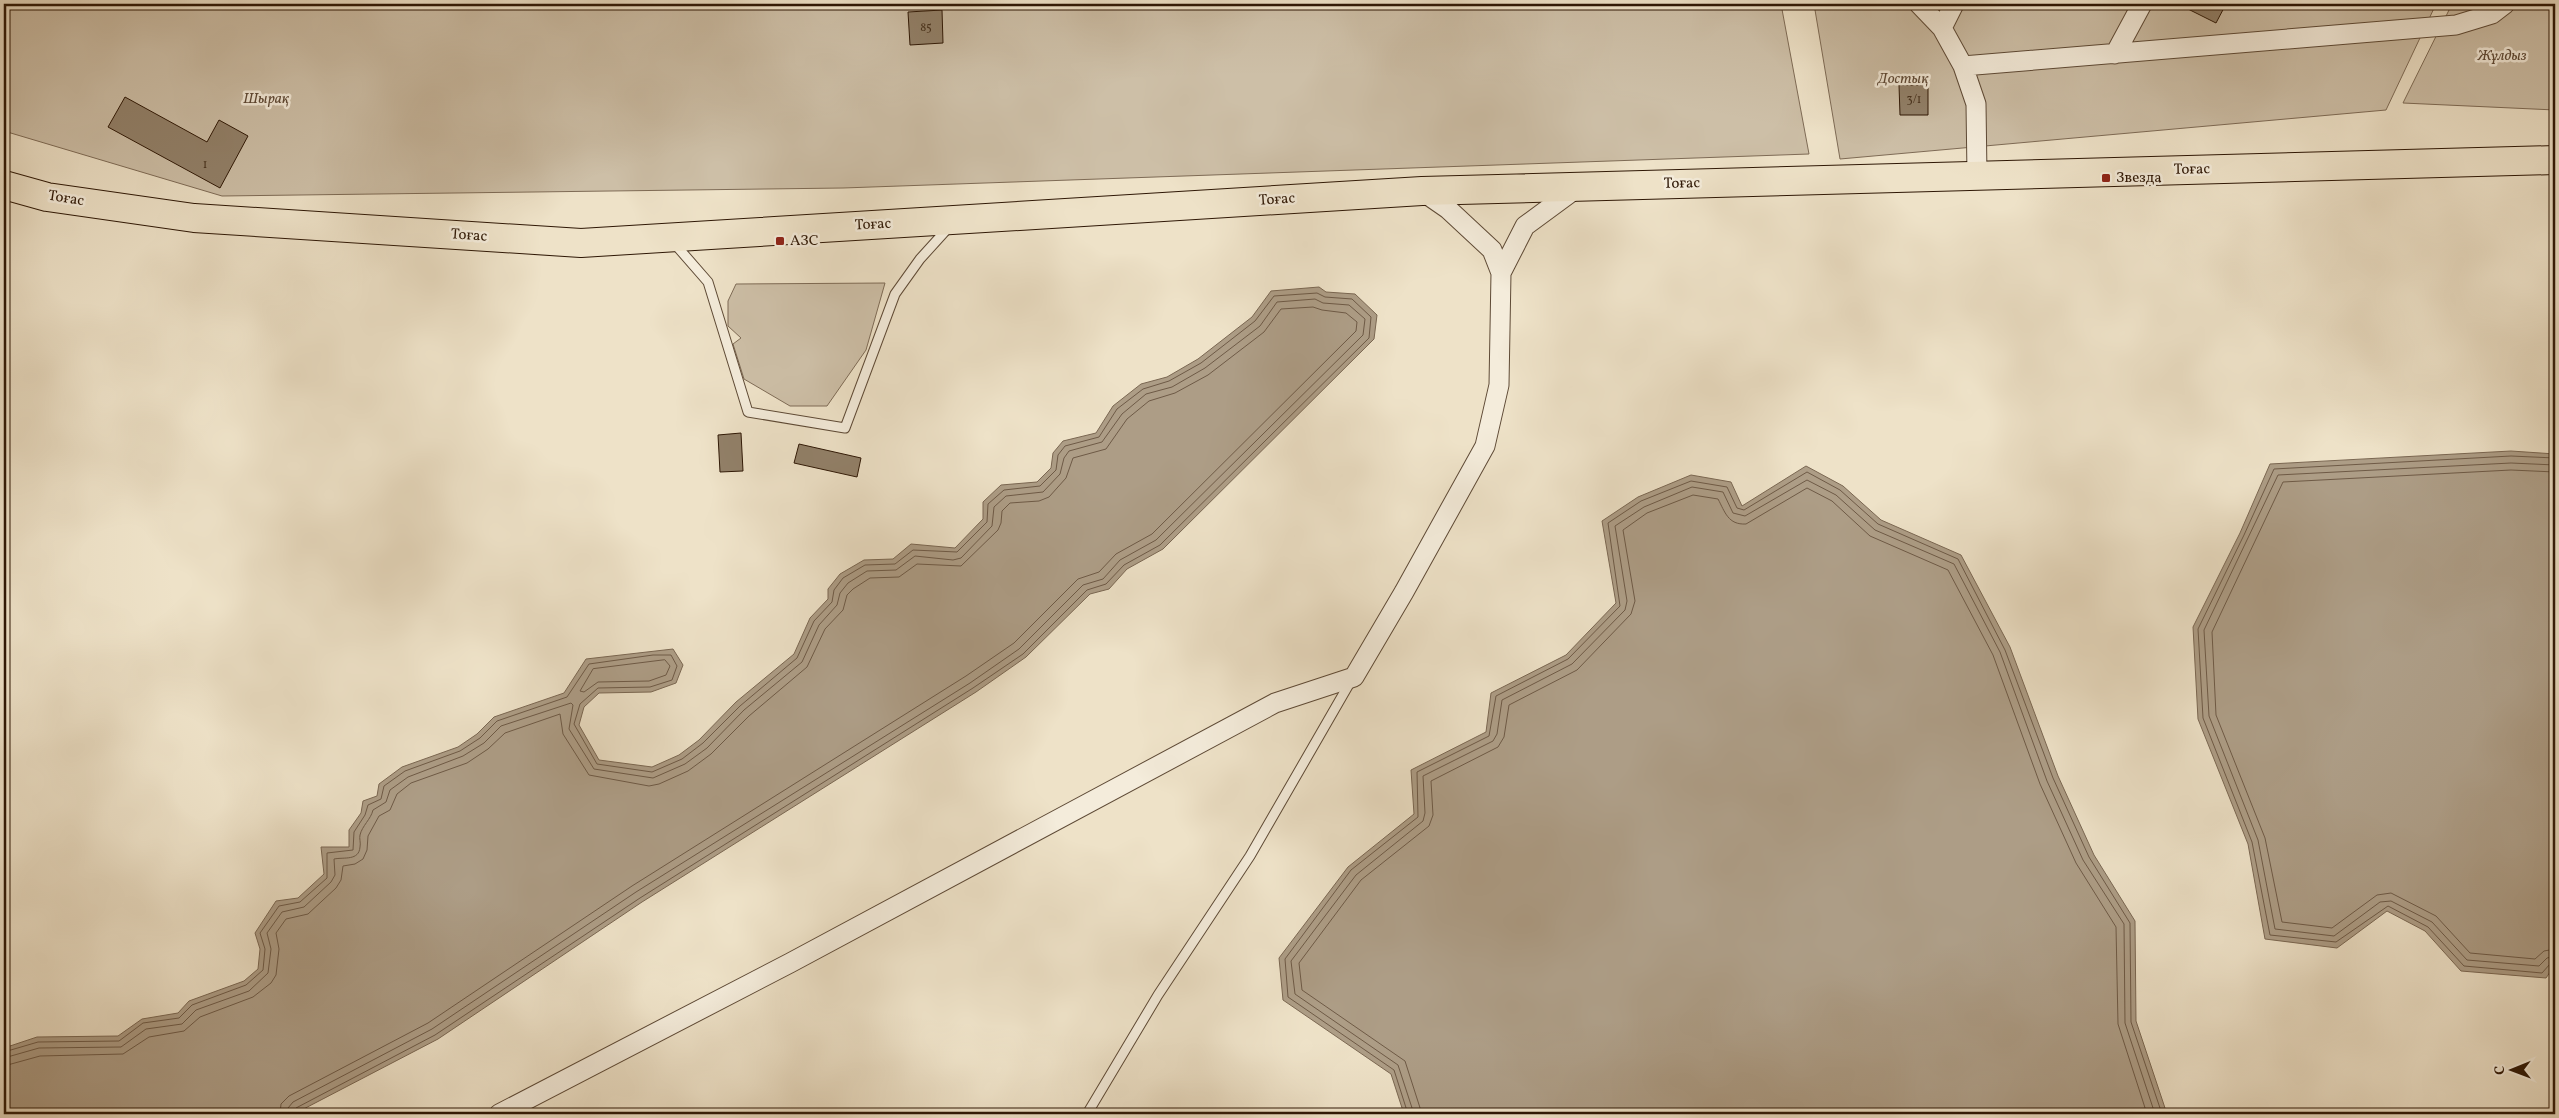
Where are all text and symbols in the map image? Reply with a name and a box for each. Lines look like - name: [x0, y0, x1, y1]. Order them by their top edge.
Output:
- house number: 85: [920, 20, 932, 36]
- park label: Жұлдыз: [2476, 46, 2527, 67]
- park label: Достық: [1877, 69, 1929, 90]
- park label: Шырақ: [243, 89, 290, 110]
- house number: 3/1: [1907, 92, 1921, 108]
- house number: 1: [203, 157, 207, 173]
- street label: Тоғас: [2174, 159, 2211, 181]
- place label: Звезда: [2116, 168, 2162, 189]
- marker: Звезда: [2100, 172, 2112, 184]
- street label: Тоғас: [1664, 173, 1701, 195]
- street label: Тоғас: [46, 186, 86, 212]
- street label: Тоғас: [1258, 188, 1296, 212]
- street label: Тоғас: [854, 214, 892, 236]
- street label: Тоғас: [450, 224, 488, 248]
- place label: АЗС: [790, 231, 819, 252]
- marker: АЗС: [774, 235, 786, 247]
- north arrow: [2486, 1046, 2536, 1096]
- text: С: [2491, 1066, 2510, 1075]

